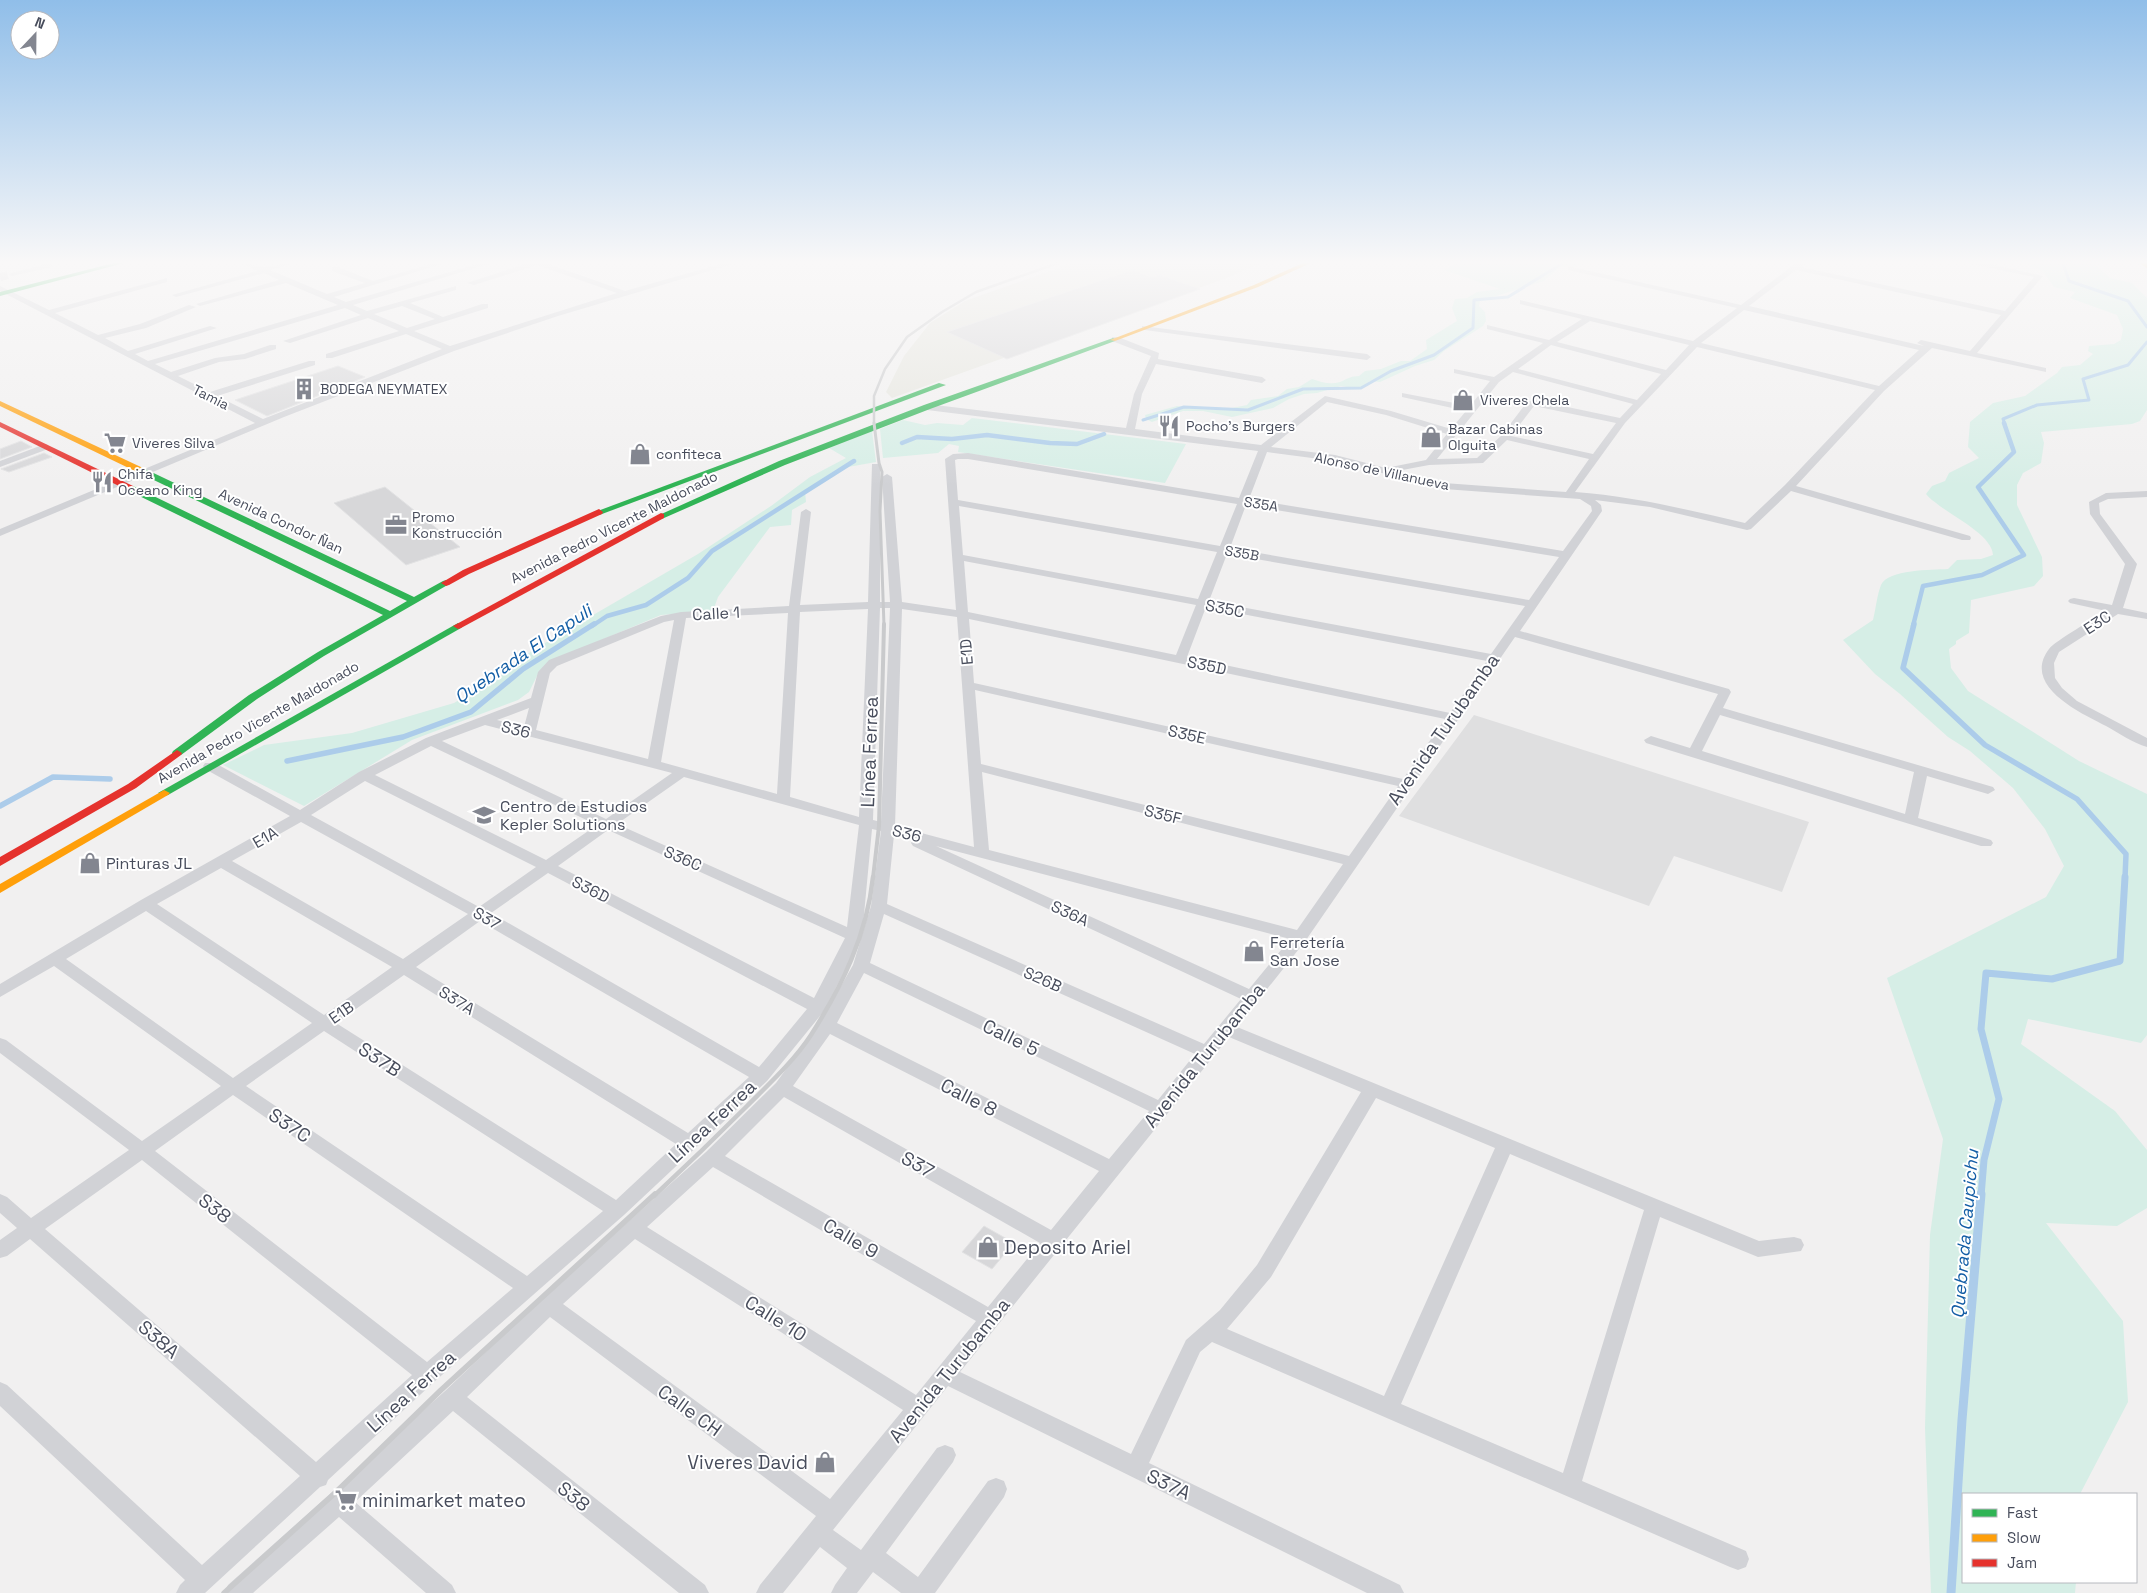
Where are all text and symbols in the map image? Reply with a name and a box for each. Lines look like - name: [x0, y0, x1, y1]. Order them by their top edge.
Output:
- north arrow: [10, 10, 60, 60]
- text: N: [32, 13, 48, 33]
- building icon: BODEGA NEYMATEX: [291, 376, 317, 402]
- street label: Tamia: [190, 380, 232, 414]
- place label: BODEGA NEYMATEX: [320, 380, 448, 398]
- shop icon: Viveres Chela: [1450, 387, 1476, 413]
- place label: Viveres Chela: [1480, 391, 1569, 409]
- restaurant icon: Pocho's Burgers: [1156, 413, 1182, 439]
- place label: Pocho's Burgers: [1186, 417, 1295, 435]
- place label: Bazar Cabinas Olguita: [1448, 420, 1543, 454]
- shop icon: Bazar Cabinas Olguita: [1418, 424, 1444, 450]
- supermarket icon: Viveres Silva: [102, 430, 128, 456]
- place label: Viveres Silva: [132, 434, 215, 452]
- shop icon: confiteca: [627, 441, 653, 467]
- place label: confiteca: [656, 445, 722, 463]
- street label: Alonso de Villanueva: [1313, 448, 1451, 494]
- place label: Chifa Oceano King: [118, 465, 202, 499]
- street label: Avenida Pedro Vicente Maldonado: [507, 467, 721, 587]
- restaurant icon: Chifa Oceano King: [89, 469, 115, 495]
- street label: Avenida Condor Ñan: [216, 484, 346, 558]
- street label: S35A: [1243, 492, 1279, 516]
- place label: Promo Konstrucción: [412, 508, 502, 542]
- office icon: Promo Konstrucción: [383, 512, 409, 538]
- street label: S35B: [1223, 541, 1261, 565]
- street label: S35C: [1204, 594, 1246, 623]
- water label: Quebrada El Capuli: [450, 598, 598, 708]
- street label: Calle 1: [692, 602, 740, 625]
- street label: E3C: [2079, 606, 2115, 639]
- street label: E1D: [955, 638, 978, 666]
- street label: Avenida Turubamba: [1382, 649, 1505, 810]
- street label: S35D: [1185, 651, 1228, 680]
- street label: Avenida Pedro Vicente Maldonado: [154, 657, 362, 787]
- street label: Línea Ferrea: [855, 696, 884, 808]
- street label: S36: [499, 716, 533, 743]
- street label: S35E: [1166, 720, 1208, 749]
- place label: Centro de Estudios Kepler Solutions: [500, 796, 647, 835]
- street label: S35F: [1142, 800, 1184, 829]
- school or university icon: Centro de Estudios Kepler Solutions: [471, 802, 497, 828]
- street label: S36: [890, 820, 924, 847]
- street label: E1A: [249, 822, 282, 853]
- street label: S36C: [660, 841, 705, 876]
- shop icon: Pinturas JL: [77, 850, 103, 876]
- place label: Pinturas JL: [106, 853, 192, 874]
- street label: S36D: [568, 871, 613, 908]
- street label: S36A: [1048, 896, 1092, 931]
- street label: S37: [469, 902, 504, 935]
- place label: Ferretería San Jose: [1270, 932, 1345, 971]
- shop icon: Ferretería San Jose: [1241, 938, 1267, 964]
- street label: S26B: [1020, 962, 1065, 997]
- street label: Avenida Turubamba: [1138, 978, 1271, 1133]
- street label: S37A: [435, 981, 479, 1020]
- street label: E1B: [325, 996, 358, 1029]
- street label: Calle 5: [978, 1013, 1043, 1062]
- street label: S37B: [353, 1036, 406, 1083]
- street label: Calle 8: [936, 1073, 1001, 1122]
- street label: Línea Ferrea: [663, 1074, 762, 1168]
- street label: S37C: [264, 1102, 316, 1149]
- street label: S37: [897, 1145, 939, 1184]
- water label: Quebrada Caupichu: [1946, 1147, 1983, 1320]
- street label: S38: [193, 1188, 236, 1229]
- street label: Calle 9: [818, 1213, 883, 1264]
- shop icon: Deposito Ariel: [975, 1234, 1001, 1260]
- place label: Deposito Ariel: [1004, 1235, 1131, 1260]
- street label: Calle 10: [740, 1290, 811, 1347]
- street label: Avenida Turubamba: [883, 1293, 1016, 1448]
- street label: S38A: [133, 1315, 185, 1364]
- street label: Línea Ferrea: [362, 1345, 461, 1438]
- street label: Calle CH: [653, 1379, 727, 1442]
- shop icon: Viveres David: [812, 1449, 838, 1475]
- place label: Viveres David: [687, 1450, 808, 1475]
- street label: S37A: [1143, 1463, 1195, 1506]
- street label: S38: [552, 1476, 595, 1517]
- supermarket icon: minimarket mateo: [333, 1487, 359, 1513]
- place label: minimarket mateo: [362, 1488, 526, 1513]
- legend: [1962, 1493, 2137, 1583]
- text: Fast: [2007, 1503, 2038, 1522]
- text: Slow: [2007, 1528, 2041, 1547]
- text: Jam: [2007, 1553, 2037, 1572]

